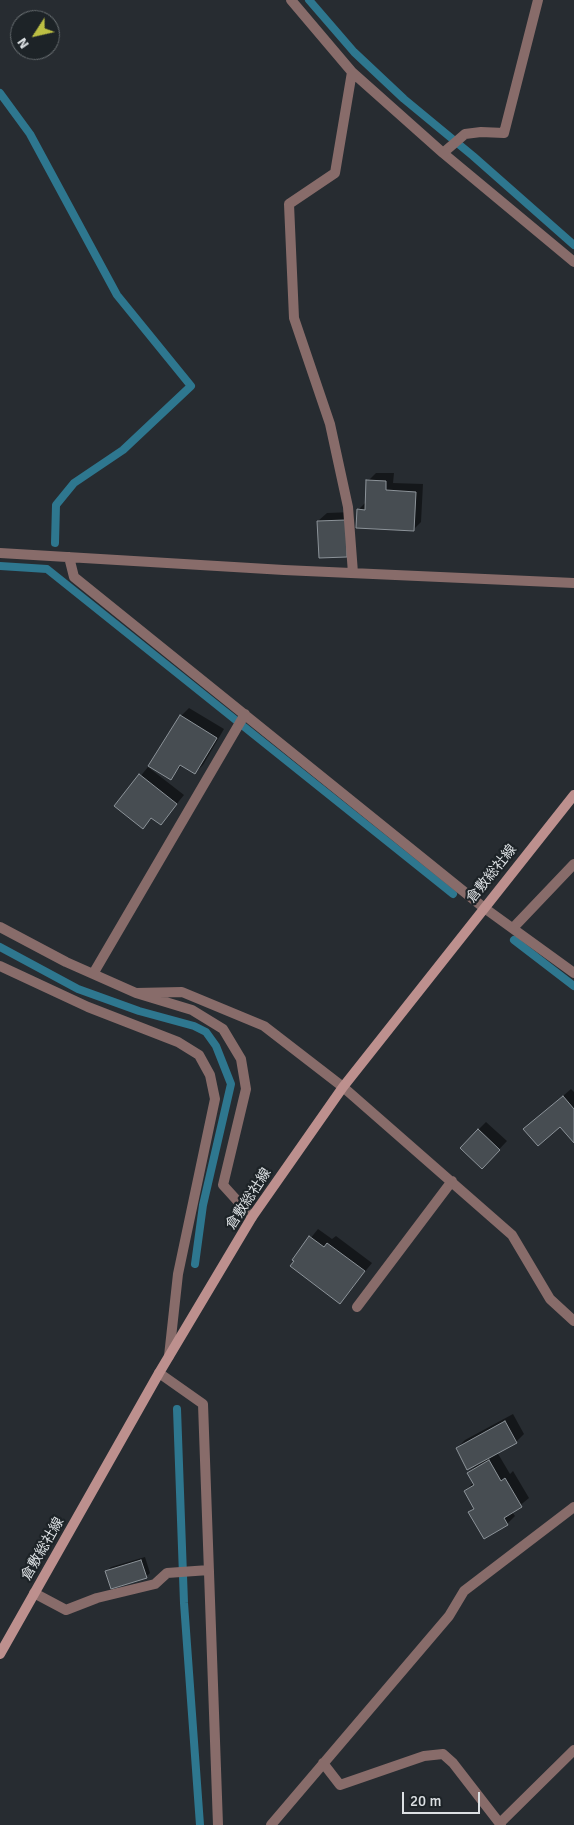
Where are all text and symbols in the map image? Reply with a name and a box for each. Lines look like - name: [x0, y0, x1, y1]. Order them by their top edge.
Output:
- north arrow: [10, 10, 60, 60]
- text: N: [13, 34, 33, 52]
- street label: 倉敷総社線: [463, 842, 521, 906]
- street label: 倉敷総社線: [223, 1165, 275, 1233]
- street label: 倉敷総社線: [18, 1514, 68, 1584]
- scale bar: [404, 1782, 482, 1814]
- text: 20 m: [410, 1792, 441, 1810]

